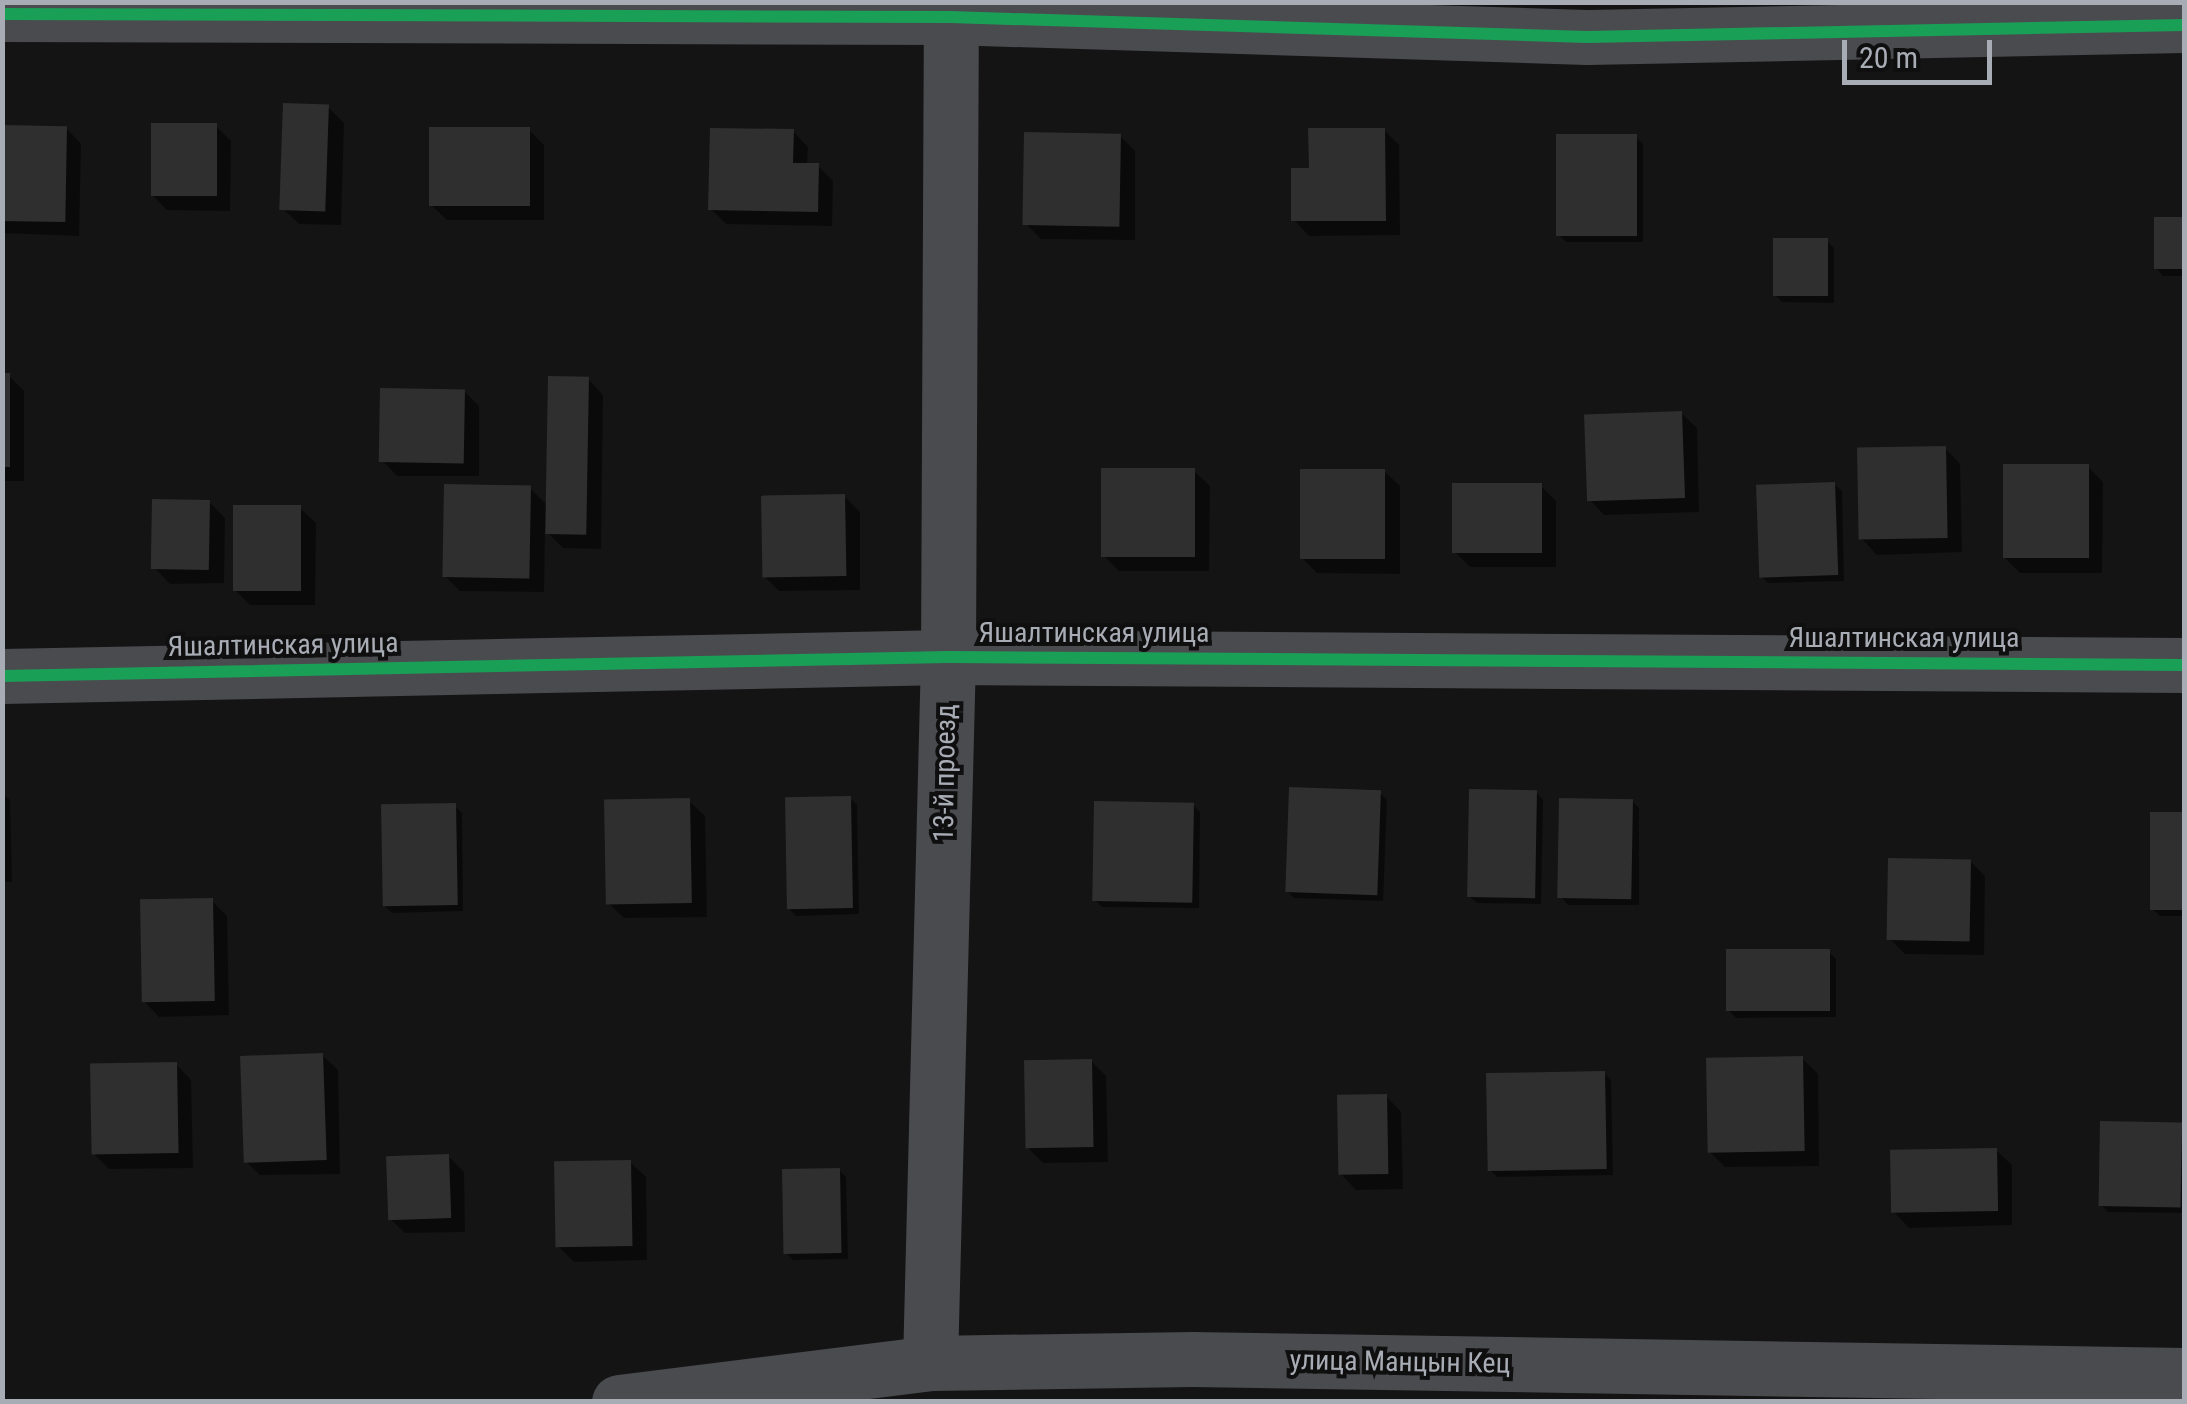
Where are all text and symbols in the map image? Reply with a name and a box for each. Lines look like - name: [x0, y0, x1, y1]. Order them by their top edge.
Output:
- scale bar: [1847, 20, 1997, 82]
- text: 20 m: [1859, 40, 1918, 75]
- street label: Яшалтинская улица: [978, 616, 1210, 650]
- street label: Яшалтинская улица: [1788, 621, 2020, 655]
- street label: Яшалтинская улица: [167, 626, 399, 664]
- street label: 13-й проезд: [927, 704, 963, 842]
- street label: улица Манцын Кец: [1289, 1343, 1511, 1381]

